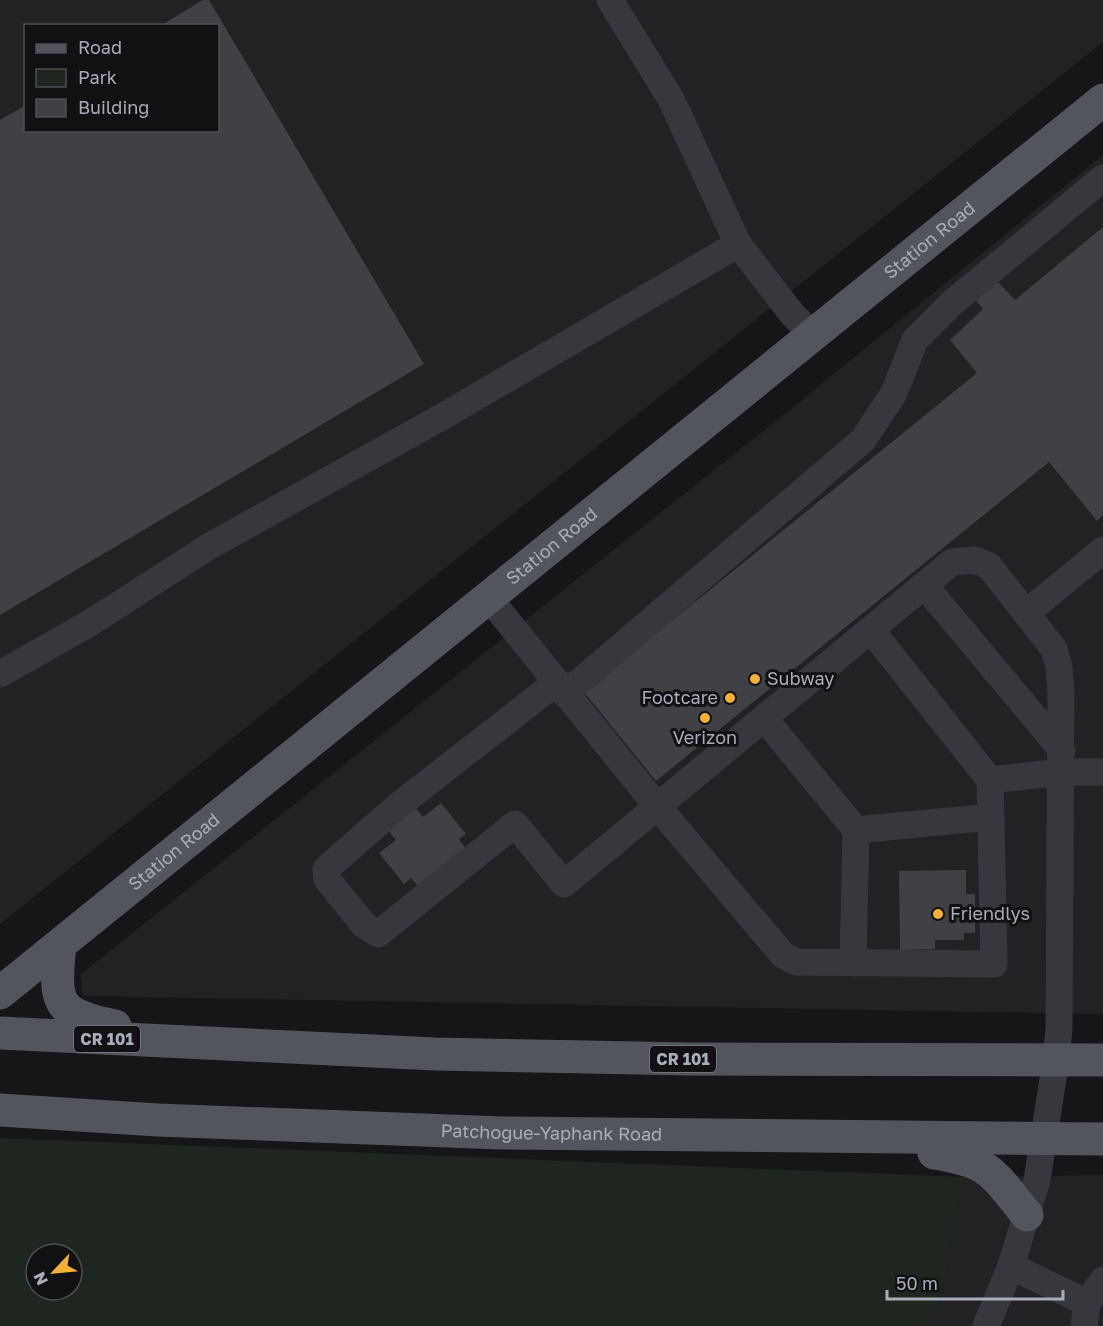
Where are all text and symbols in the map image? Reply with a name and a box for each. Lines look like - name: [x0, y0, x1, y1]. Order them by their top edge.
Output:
- legend: [24, 24, 219, 132]
- text: Road: [78, 36, 122, 58]
- text: Park: [78, 66, 117, 88]
- text: Building: [78, 96, 149, 118]
- street label: Station Road: [879, 196, 979, 283]
- street label: Station Road: [501, 502, 601, 589]
- place label: Subway: [767, 667, 834, 689]
- marker: Subway: [748, 672, 762, 686]
- place label: Footcare: [641, 686, 718, 708]
- marker: Footcare: [723, 691, 737, 705]
- marker: Verizon: [698, 711, 712, 725]
- place label: Verizon: [673, 726, 737, 748]
- street label: Station Road: [123, 808, 223, 895]
- place label: Friendlys: [950, 902, 1030, 924]
- marker: Friendlys: [931, 907, 945, 921]
- road number: CR 101: [74, 1026, 140, 1052]
- road number: CR 101: [650, 1046, 716, 1072]
- street label: Patchogue-Yaphank Road: [440, 1119, 662, 1145]
- north arrow: [24, 1242, 84, 1302]
- scale bar: [887, 1263, 1062, 1301]
- text: N: [29, 1269, 52, 1288]
- text: 50 m: [896, 1272, 938, 1294]

